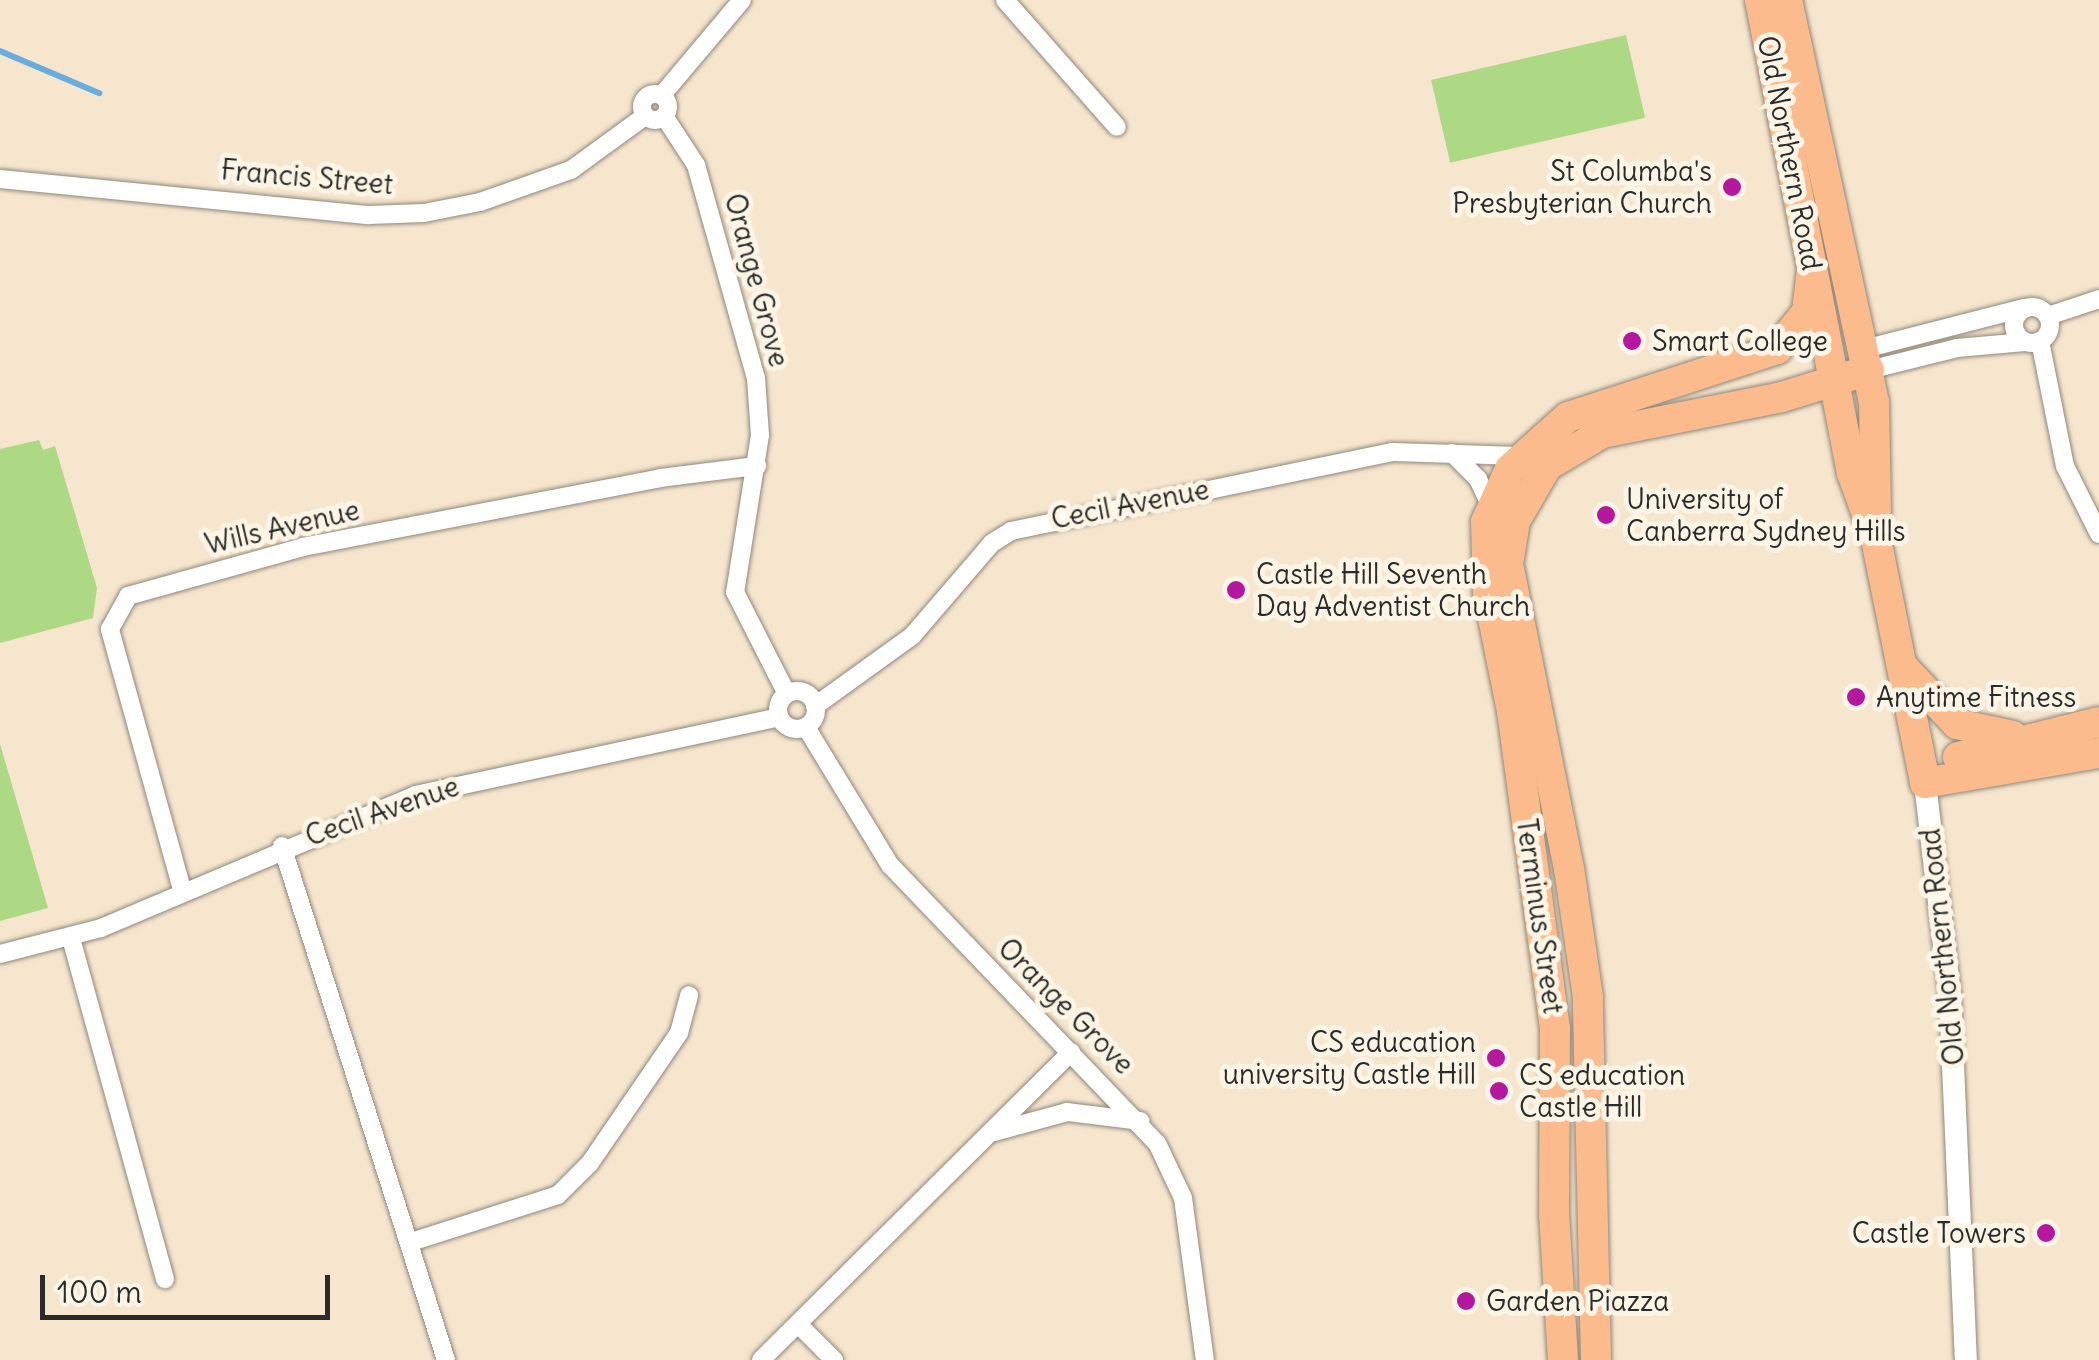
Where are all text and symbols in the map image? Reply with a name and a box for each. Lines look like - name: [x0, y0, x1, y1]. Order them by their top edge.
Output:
- street label: Old Northern Road: [1751, 33, 1829, 273]
- street label: Francis Street: [220, 153, 394, 201]
- place label: St Columba's Presbyterian Church: [1452, 154, 1712, 220]
- marker: St Columba's Presbyterian Church: [1721, 176, 1743, 198]
- street label: Orange Grove: [718, 190, 796, 370]
- place label: Smart College: [1652, 324, 1828, 358]
- marker: Smart College: [1621, 330, 1643, 352]
- street label: Cecil Avenue: [1048, 472, 1212, 536]
- place label: University of Canberra Sydney Hills: [1626, 482, 1906, 548]
- street label: Wills Avenue: [201, 493, 363, 561]
- marker: University of Canberra Sydney Hills: [1595, 504, 1617, 526]
- place label: Castle Hill Seventh Day Adventist Church: [1256, 557, 1530, 623]
- marker: Castle Hill Seventh Day Adventist Church: [1225, 579, 1247, 601]
- place label: Anytime Fitness: [1876, 680, 2076, 714]
- marker: Anytime Fitness: [1845, 686, 1867, 708]
- street label: Cecil Avenue: [301, 769, 463, 853]
- street label: Terminus Street: [1510, 816, 1570, 1016]
- street label: Old Northern Road: [1913, 827, 1971, 1067]
- street label: Orange Grove: [991, 931, 1141, 1081]
- place label: CS education university Castle Hill: [1223, 1025, 1476, 1091]
- marker: CS education university Castle Hill: [1485, 1047, 1507, 1069]
- place label: CS education Castle Hill: [1519, 1058, 1685, 1124]
- marker: CS education Castle Hill: [1488, 1080, 1510, 1102]
- place label: Castle Towers: [1852, 1216, 2026, 1250]
- marker: Castle Towers: [2035, 1222, 2057, 1244]
- scale bar: [45, 1255, 335, 1317]
- text: 100 m: [57, 1273, 142, 1311]
- place label: Garden Piazza: [1486, 1284, 1669, 1318]
- marker: Garden Piazza: [1455, 1290, 1477, 1312]

